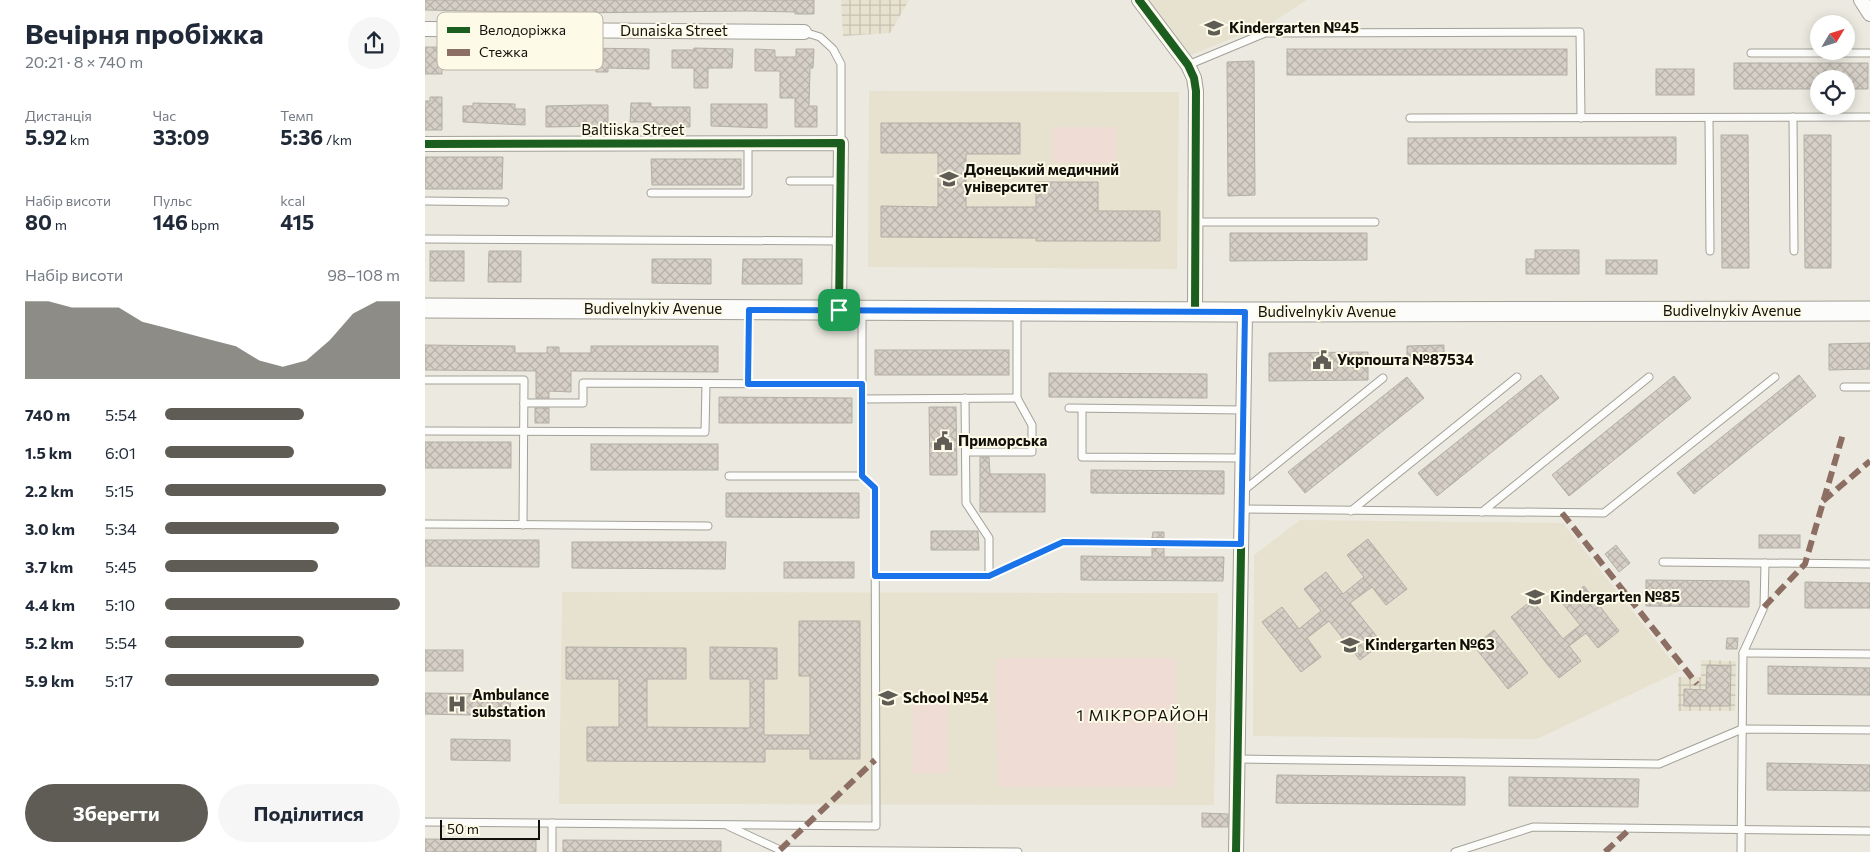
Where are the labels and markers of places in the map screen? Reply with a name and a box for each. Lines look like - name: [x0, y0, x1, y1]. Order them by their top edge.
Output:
- school or university icon: Kindergarten №45: [1203, 17, 1225, 39]
- place label: Kindergarten №45: [1229, 18, 1359, 36]
- place label: Донецький медичний університет: [964, 160, 1119, 195]
- school or university icon: Донецький медичний університет: [938, 168, 960, 190]
- pin: [818, 289, 860, 331]
- public building icon: Укрпошта №87534: [1311, 349, 1333, 371]
- place label: Укрпошта №87534: [1337, 350, 1474, 368]
- public building icon: Приморська: [932, 430, 954, 452]
- place label: Приморська: [958, 431, 1047, 449]
- school or university icon: Kindergarten №85: [1524, 586, 1546, 608]
- place label: Kindergarten №85: [1550, 587, 1680, 605]
- school or university icon: Kindergarten №63: [1339, 634, 1361, 656]
- place label: Kindergarten №63: [1365, 635, 1495, 653]
- place label: Ambulance substation: [472, 685, 549, 720]
- school or university icon: School №54: [877, 687, 899, 709]
- place label: School №54: [903, 688, 989, 706]
- hospital icon: Ambulance substation: [446, 693, 468, 715]

